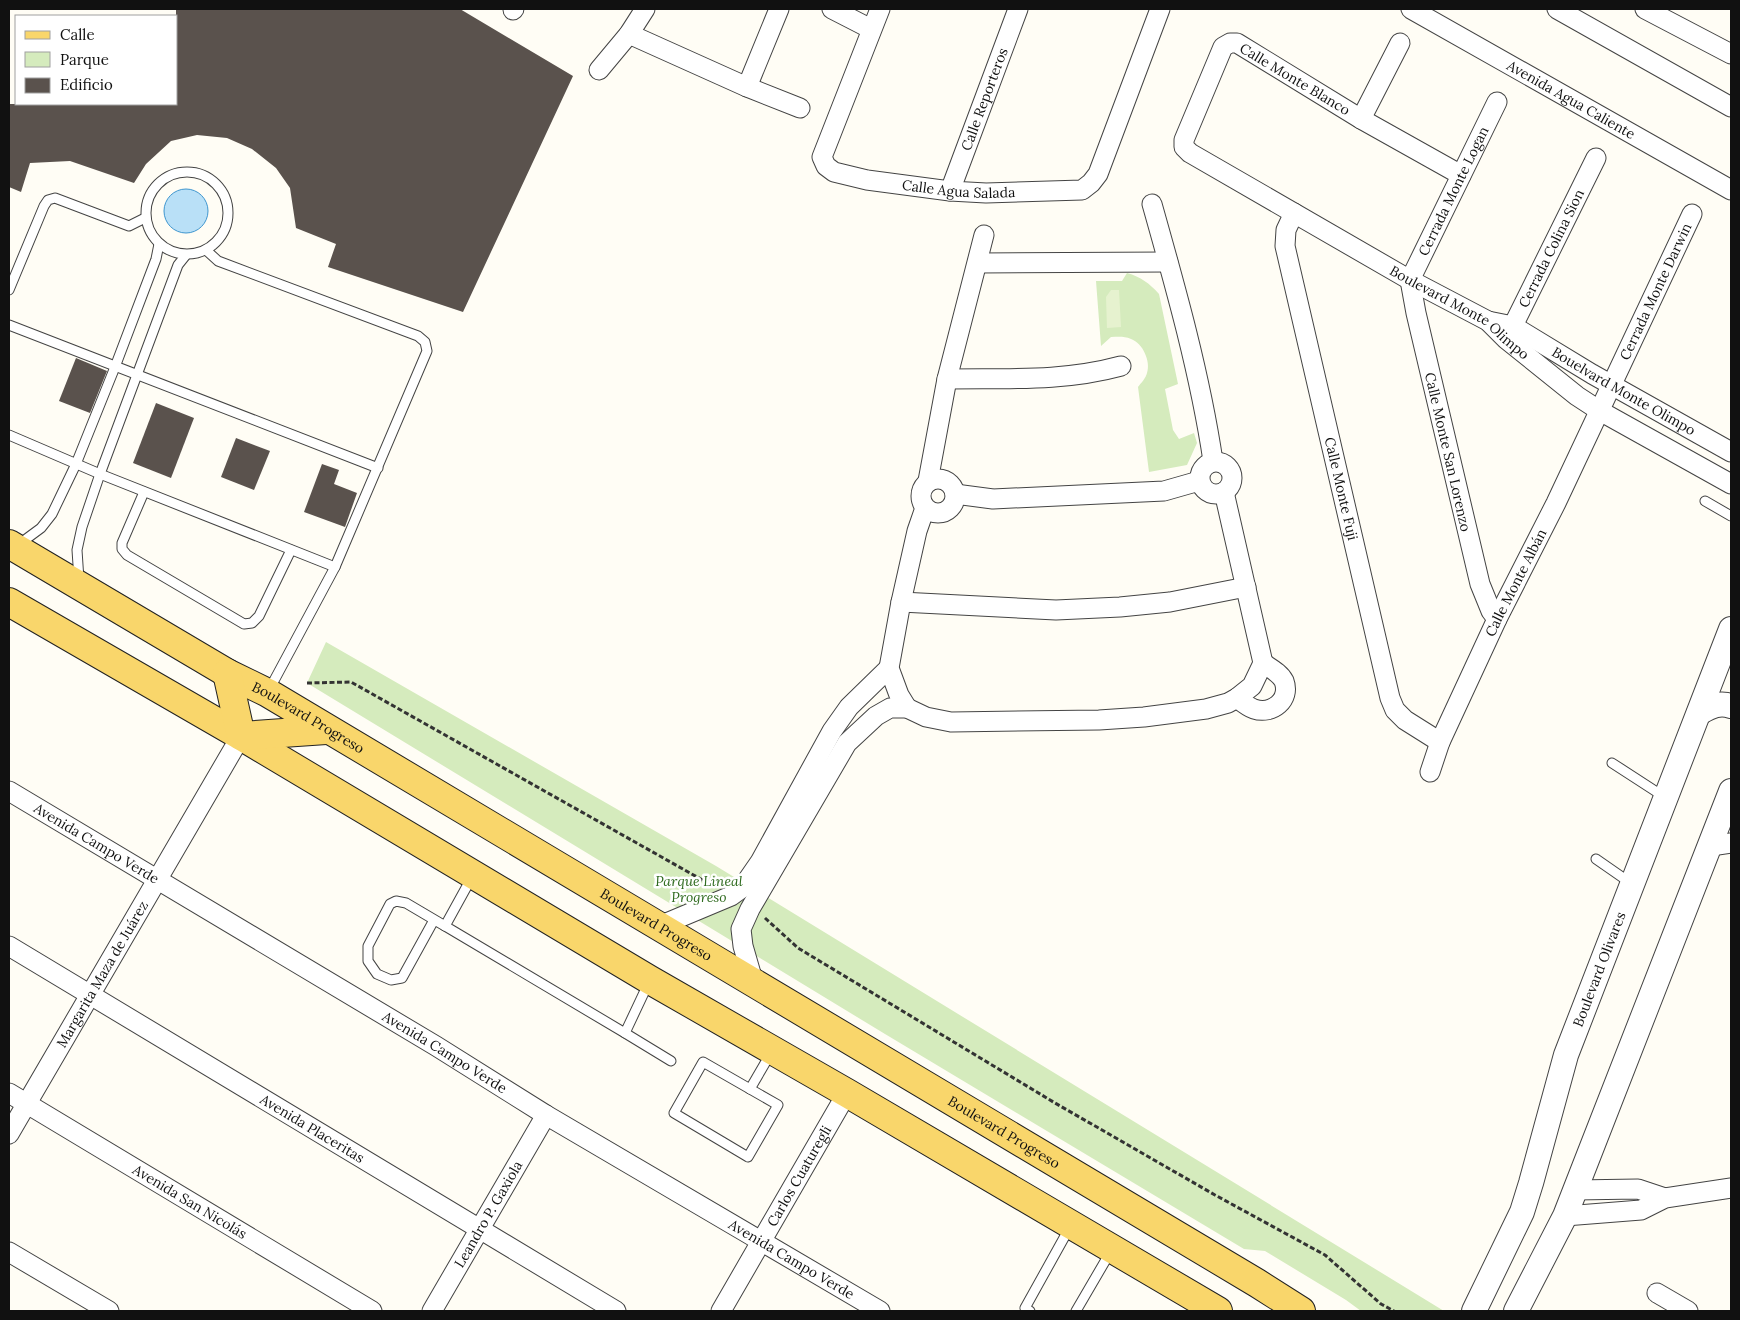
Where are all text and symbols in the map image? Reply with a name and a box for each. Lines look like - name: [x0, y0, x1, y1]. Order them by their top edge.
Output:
- legend: [15, 15, 178, 105]
- text: Calle: [60, 25, 95, 44]
- street label: Calle Monte Blanco: [1237, 39, 1353, 119]
- street label: Calle Reporteros: [957, 45, 1012, 153]
- text: Parque: [60, 50, 109, 69]
- street label: Avenida Agua Caliente: [1503, 56, 1639, 143]
- text: Edificio: [60, 75, 113, 94]
- street label: Cerrada Monte Logan: [1414, 123, 1493, 259]
- street label: Calle Agua Salada: [901, 176, 1016, 202]
- street label: Cerrada Colina Sion: [1515, 186, 1588, 310]
- street label: Cerrada Monte Darwin: [1616, 220, 1696, 363]
- street label: Boulevard Monte Olimpo: [1387, 261, 1533, 363]
- street label: Bouelvard Monte Olimpo: [1549, 343, 1699, 439]
- street label: Calle Monte San Lorenzo: [1421, 371, 1475, 533]
- street label: Calle Monte Fuji: [1321, 435, 1362, 542]
- street label: Calle Monte Albán: [1481, 525, 1551, 639]
- street label: Boulevard Progreso: [249, 678, 368, 758]
- street label: Avenida Campo Verde: [30, 798, 163, 888]
- park label: Parque Lineal Progreso: [655, 872, 743, 906]
- street label: Boulevard Progreso: [597, 884, 716, 965]
- street label: Margarita Maza de Juárez: [52, 897, 152, 1051]
- street label: Boulevard Olivares: [1569, 909, 1630, 1029]
- street label: Avenida Campo Verde: [378, 1007, 511, 1097]
- street label: Avenida Placeritas: [256, 1090, 368, 1167]
- street label: Boulevard Progreso: [945, 1092, 1063, 1172]
- street label: Carlos Cuaturegli: [763, 1122, 835, 1230]
- street label: Leandro P. Gaxiola: [450, 1158, 526, 1271]
- street label: Avenida San Nicolás: [129, 1160, 250, 1243]
- street label: Avenida Campo Verde: [725, 1215, 858, 1303]

